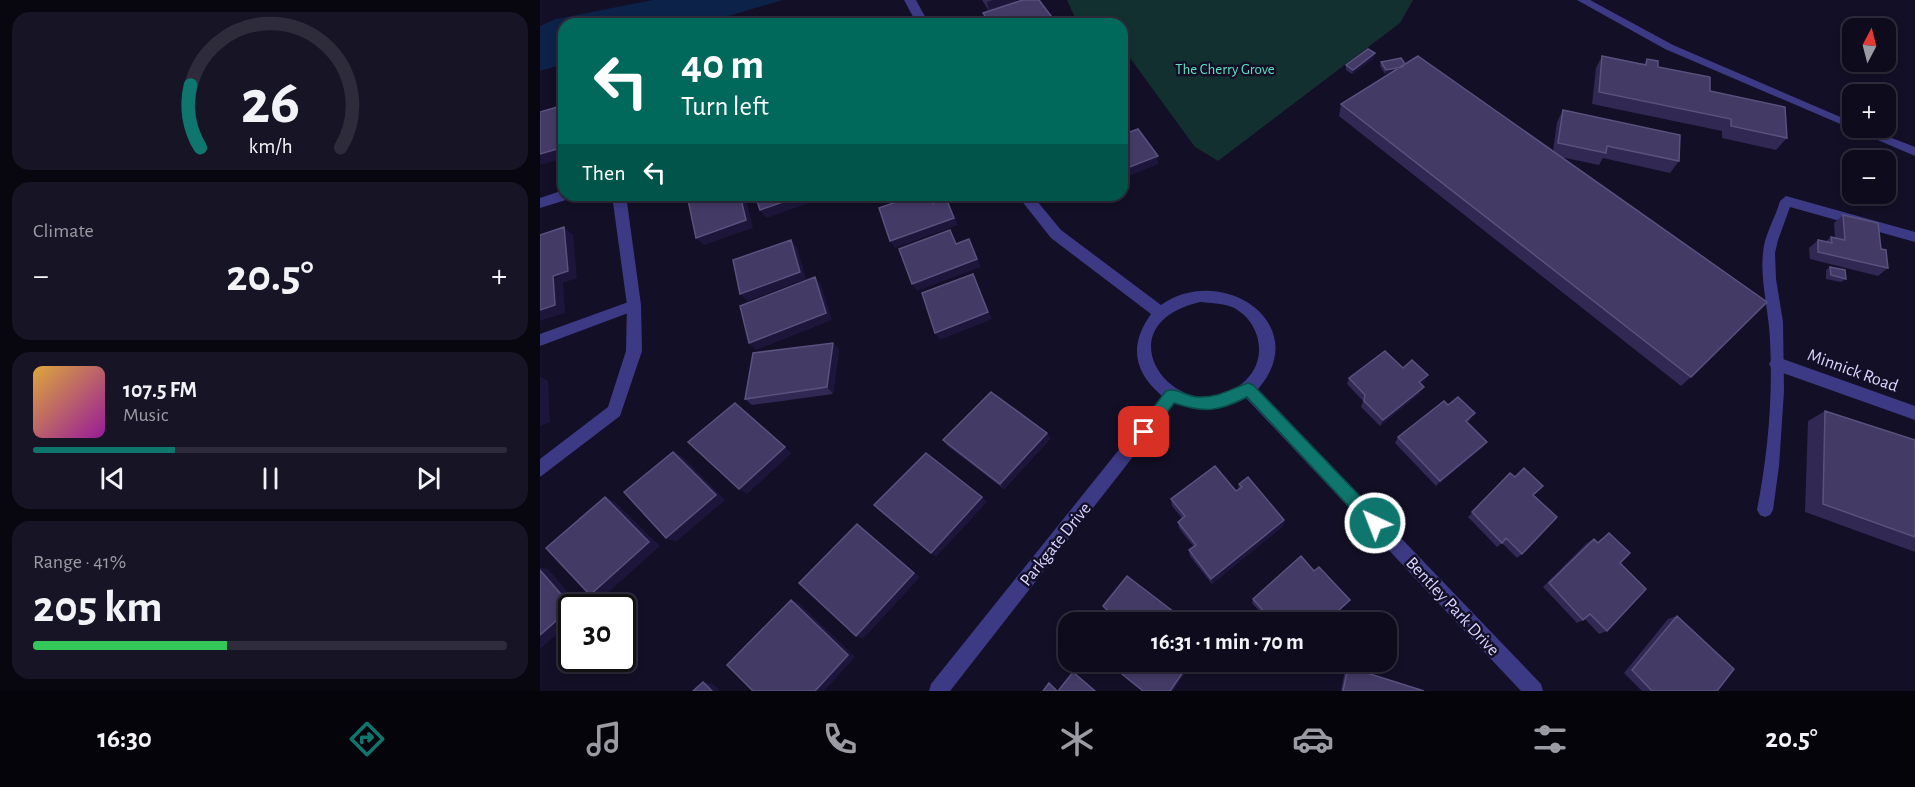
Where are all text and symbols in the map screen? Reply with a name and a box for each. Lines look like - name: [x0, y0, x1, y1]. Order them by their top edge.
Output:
- north arrow: [1842, 18, 1896, 72]
- map controls: [1842, 18, 1896, 204]
- icon: left: [582, 42, 660, 120]
- text: 40 m: [681, 44, 764, 86]
- park label: The Cherry Grove: [1175, 62, 1275, 77]
- text: 26: [240, 72, 300, 134]
- button: +: [1842, 84, 1896, 138]
- text: Turn left: [681, 93, 769, 120]
- text: km/h: [248, 136, 292, 157]
- button: −: [1842, 150, 1896, 204]
- icon: left: [638, 156, 671, 189]
- text: Then: [582, 162, 626, 184]
- text: Climate: [33, 221, 94, 241]
- text: 20.5°: [226, 254, 314, 299]
- text: −: [33, 260, 49, 293]
- text: +: [491, 260, 507, 293]
- street label: Minnick Road: [1805, 346, 1900, 396]
- text: 107.5 FM: [123, 379, 197, 401]
- text: Music: [123, 405, 169, 425]
- pin: [1118, 406, 1169, 457]
- icon: arrive: [1127, 415, 1160, 448]
- icon: previous: [96, 462, 129, 495]
- icon: pause: [254, 462, 287, 495]
- icon: next: [412, 462, 445, 495]
- position arrow: [1343, 491, 1407, 555]
- street label: Parkgate Drive: [1017, 499, 1095, 590]
- text: Range · 41%: [33, 552, 126, 572]
- street label: Bentley Park Drive: [1402, 554, 1502, 660]
- text: 205 km: [33, 585, 162, 630]
- speed limit sign: 30: [558, 594, 636, 672]
- text: 16:31 · 1 min · 70 m: [1151, 631, 1304, 653]
- icon: directions: [346, 718, 388, 760]
- icon: music: [583, 718, 625, 760]
- icon: phone: [819, 718, 861, 760]
- icon: climate: [1056, 718, 1098, 760]
- icon: car: [1292, 718, 1334, 760]
- icon: filters: [1529, 718, 1571, 760]
- text: 16:30: [97, 725, 152, 752]
- text: 20.5°: [1765, 725, 1818, 752]

